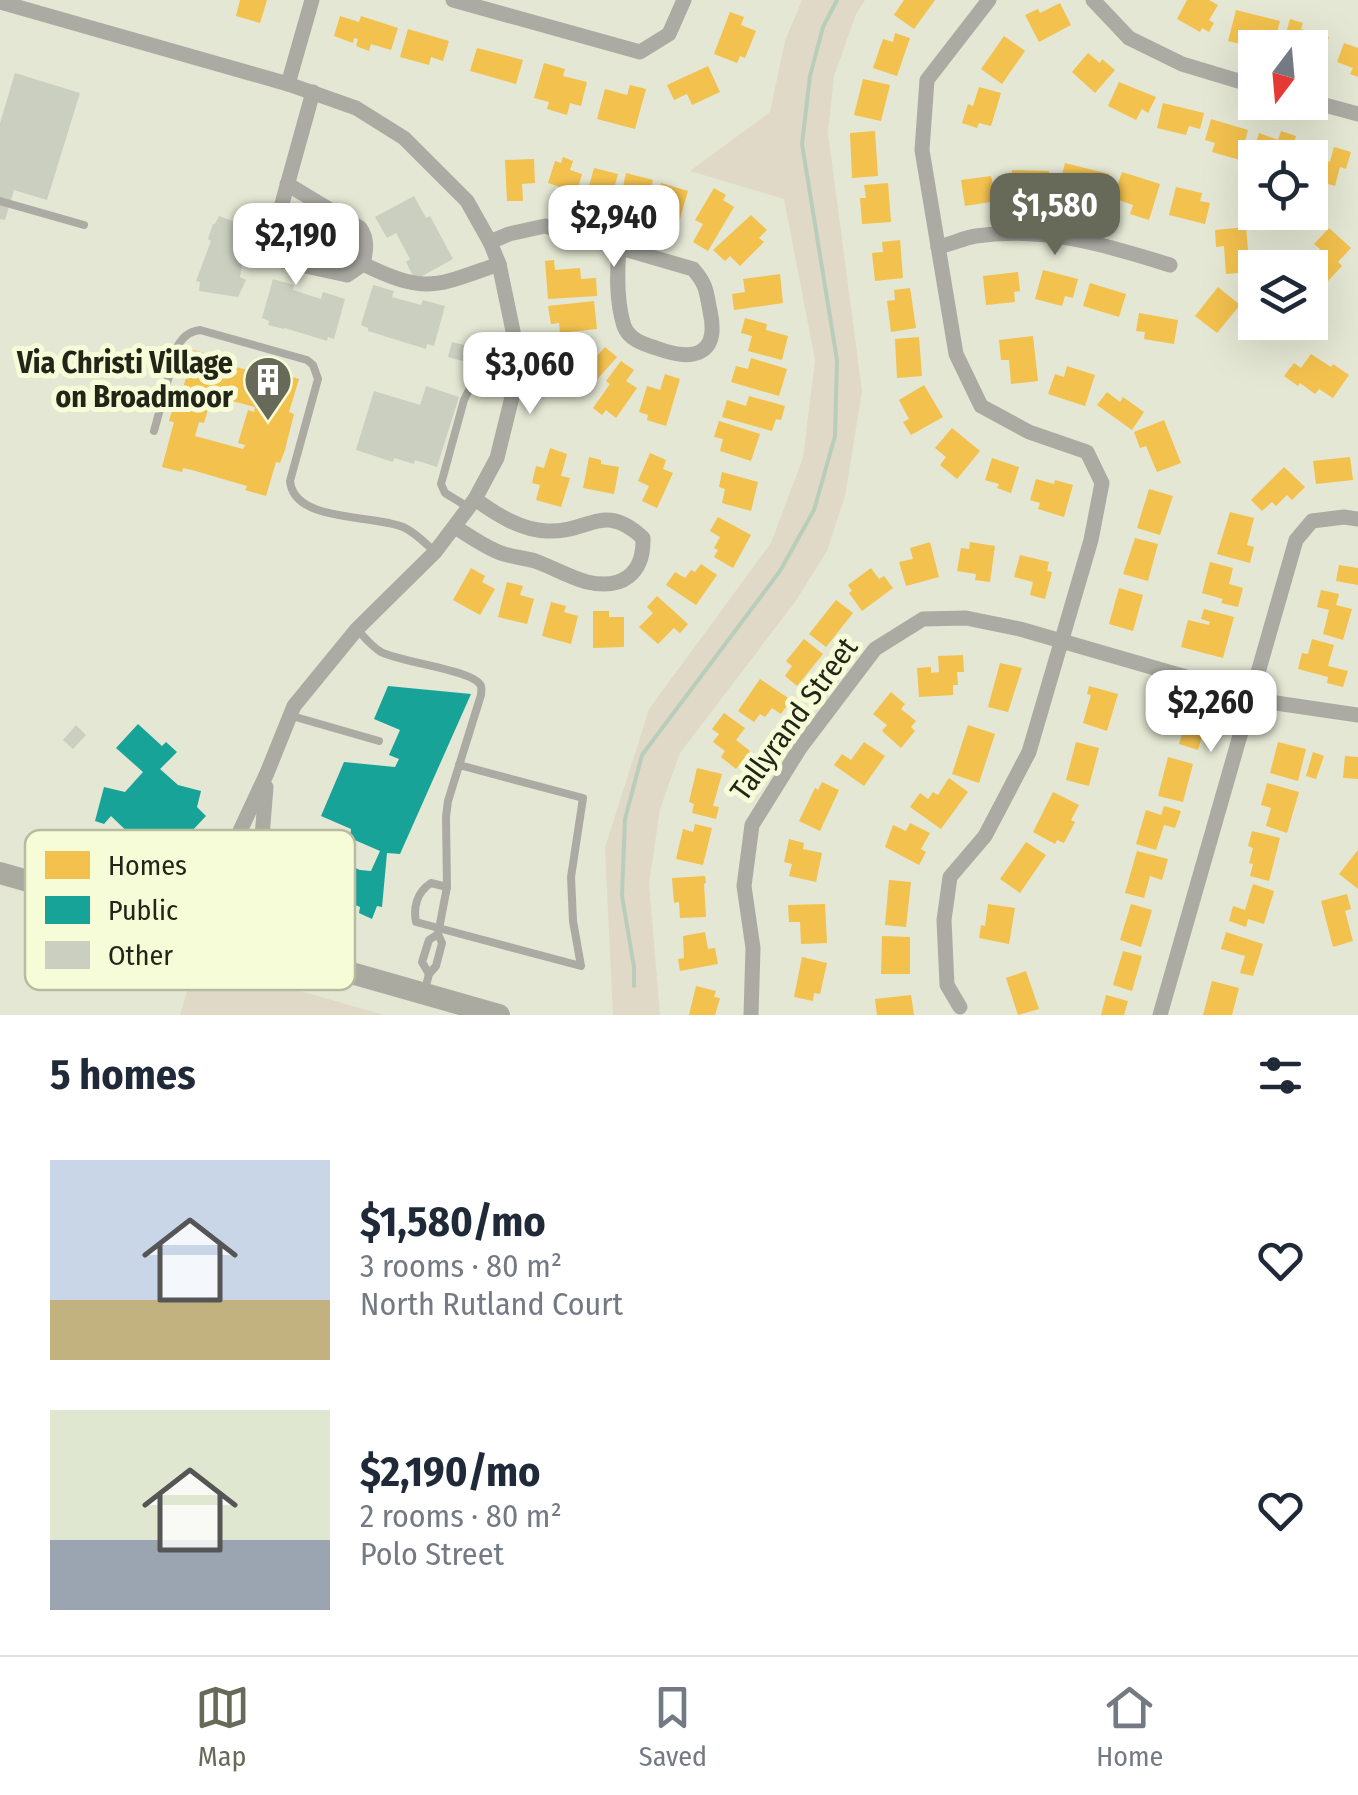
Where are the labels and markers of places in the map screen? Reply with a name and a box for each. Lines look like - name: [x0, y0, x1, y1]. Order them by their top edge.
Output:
- pin: $1,580: [974, 173, 1136, 258]
- pin: $2,940: [533, 185, 695, 270]
- pin: $2,190: [215, 203, 377, 288]
- pin: $3,060: [449, 332, 611, 417]
- place label: Via Christi Village on Broadmoor: [16, 345, 234, 415]
- building icon: Via Christi Village on Broadmoor: [242, 354, 294, 422]
- pin: $2,260: [1130, 670, 1292, 755]

